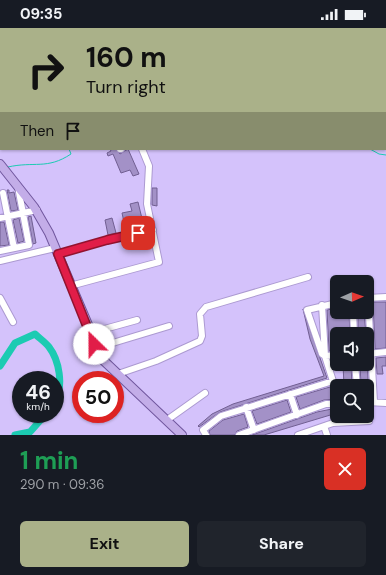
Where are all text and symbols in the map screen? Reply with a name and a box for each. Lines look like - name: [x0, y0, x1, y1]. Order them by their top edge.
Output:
- text: 09:35: [20, 4, 62, 24]
- text: 160 m: [86, 39, 167, 76]
- icon: right: [20, 44, 72, 96]
- text: Turn right: [86, 75, 166, 99]
- icon: arrive: [62, 120, 84, 142]
- text: Then: [20, 121, 54, 141]
- pin: [121, 216, 155, 250]
- icon: arrive: [127, 222, 149, 244]
- north arrow: [330, 275, 374, 319]
- map controls: [330, 275, 374, 423]
- position arrow: [73, 323, 115, 365]
- button: sound: [330, 327, 374, 371]
- speed limit sign: 50: [72, 371, 124, 423]
- text: 46: [25, 379, 51, 405]
- button: search: [330, 379, 374, 423]
- text: km/h: [26, 400, 50, 413]
- text: 1 min: [20, 445, 78, 476]
- button: close: [324, 448, 366, 490]
- text: 290 m · 09:36: [20, 476, 104, 493]
- button: Exit: [20, 521, 189, 567]
- button: Share: [197, 521, 366, 567]

